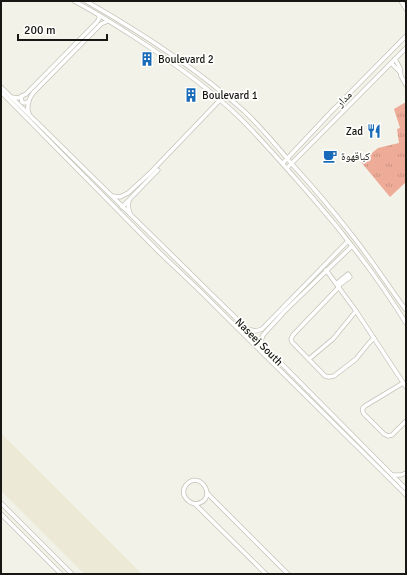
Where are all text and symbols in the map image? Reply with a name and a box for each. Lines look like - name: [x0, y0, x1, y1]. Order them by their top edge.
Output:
- scale bar: [18, 16, 107, 42]
- text: 200 m: [24, 23, 56, 38]
- building icon: Boulevard 2: [139, 51, 155, 67]
- place label: Boulevard 2: [158, 53, 214, 66]
- building icon: Boulevard 1: [183, 87, 199, 103]
- street label: مدار: [333, 88, 355, 110]
- place label: Boulevard 1: [202, 89, 258, 102]
- restaurant icon: Zad: [366, 123, 382, 139]
- place label: Zad: [346, 125, 363, 138]
- cafe icon: كباقهوة: [322, 148, 338, 164]
- place label: كباقهوة: [341, 150, 370, 163]
- street label: Naseej South: [232, 315, 286, 369]

